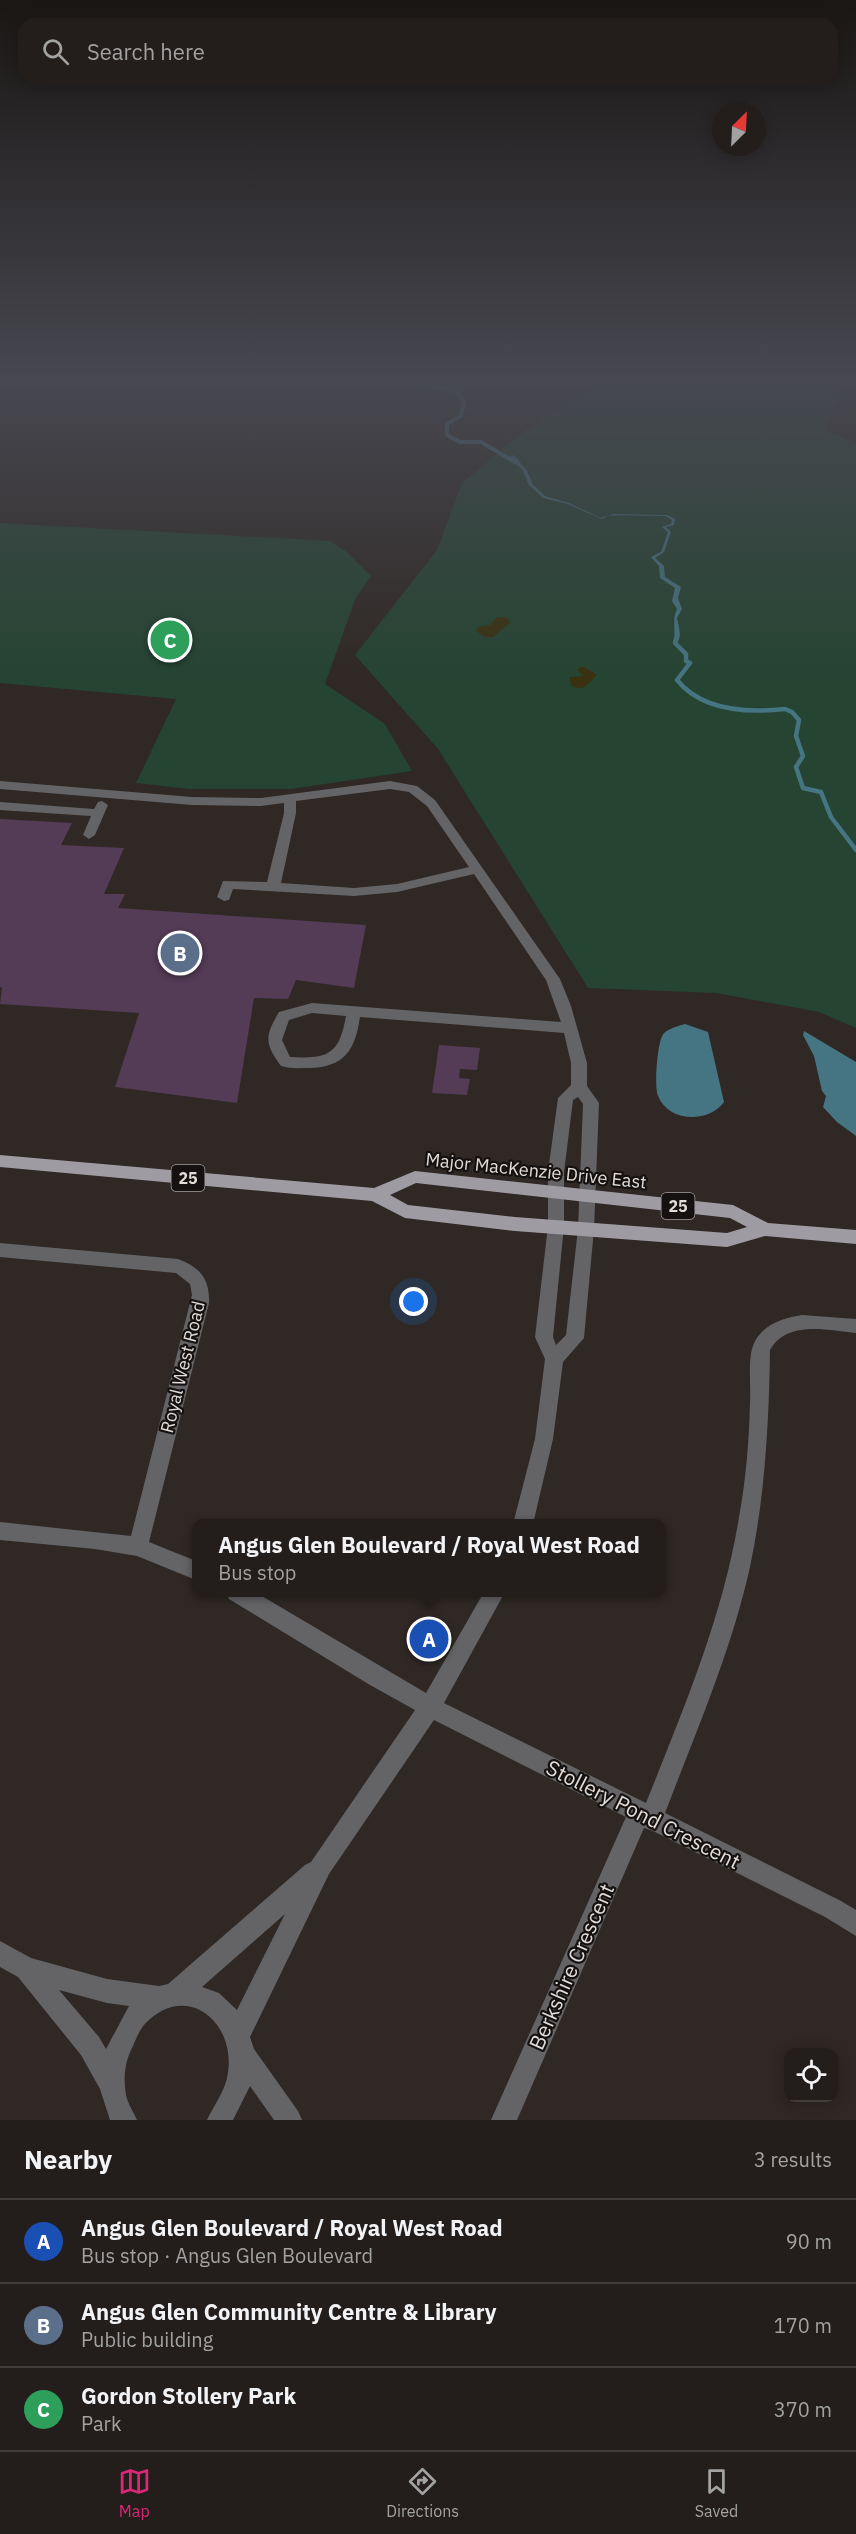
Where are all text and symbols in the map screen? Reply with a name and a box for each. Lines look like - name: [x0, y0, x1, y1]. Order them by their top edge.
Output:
- search box: [18, 18, 838, 84]
- icon: search: [39, 35, 72, 68]
- text: Search here: [87, 37, 205, 66]
- north arrow: [712, 102, 766, 156]
- pin: C: [150, 618, 190, 662]
- pin: B: [160, 930, 200, 976]
- street label: Major MacKenzie Drive East: [424, 1147, 648, 1194]
- road number: 25: [172, 1165, 204, 1191]
- road number: 25: [662, 1193, 694, 1219]
- your location: [399, 1287, 428, 1316]
- street label: Royal West Road: [155, 1299, 210, 1435]
- popup: [192, 1519, 666, 1597]
- text: Angus Glen Boulevard / Royal West Road: [218, 1530, 640, 1559]
- text: Bus stop: [218, 1559, 296, 1586]
- pin: A: [410, 1616, 448, 1662]
- street label: Stollery Pond Crescent: [542, 1753, 745, 1875]
- street label: Berkshire Crescent: [522, 1879, 620, 2054]
- map controls: [784, 2048, 838, 2102]
- button: locate: [784, 2048, 838, 2102]
- text: Nearby: [24, 2142, 112, 2176]
- text: 3 results: [754, 2146, 832, 2173]
- text: Angus Glen Boulevard / Royal West Road: [81, 2213, 503, 2242]
- text: A: [37, 2228, 50, 2255]
- text: 90 m: [786, 2228, 832, 2255]
- text: Bus stop · Angus Glen Boulevard: [81, 2242, 373, 2269]
- text: Angus Glen Community Centre & Library: [81, 2297, 497, 2326]
- text: B: [37, 2312, 50, 2339]
- text: 170 m: [774, 2312, 832, 2339]
- text: Public building: [81, 2326, 213, 2353]
- text: Gordon Stollery Park: [81, 2381, 296, 2410]
- text: C: [37, 2396, 50, 2423]
- text: 370 m: [774, 2396, 832, 2423]
- text: Park: [81, 2410, 121, 2437]
- tab: Map: [118, 2465, 151, 2521]
- tab: Directions: [386, 2465, 459, 2521]
- tab: Saved: [695, 2465, 738, 2521]

